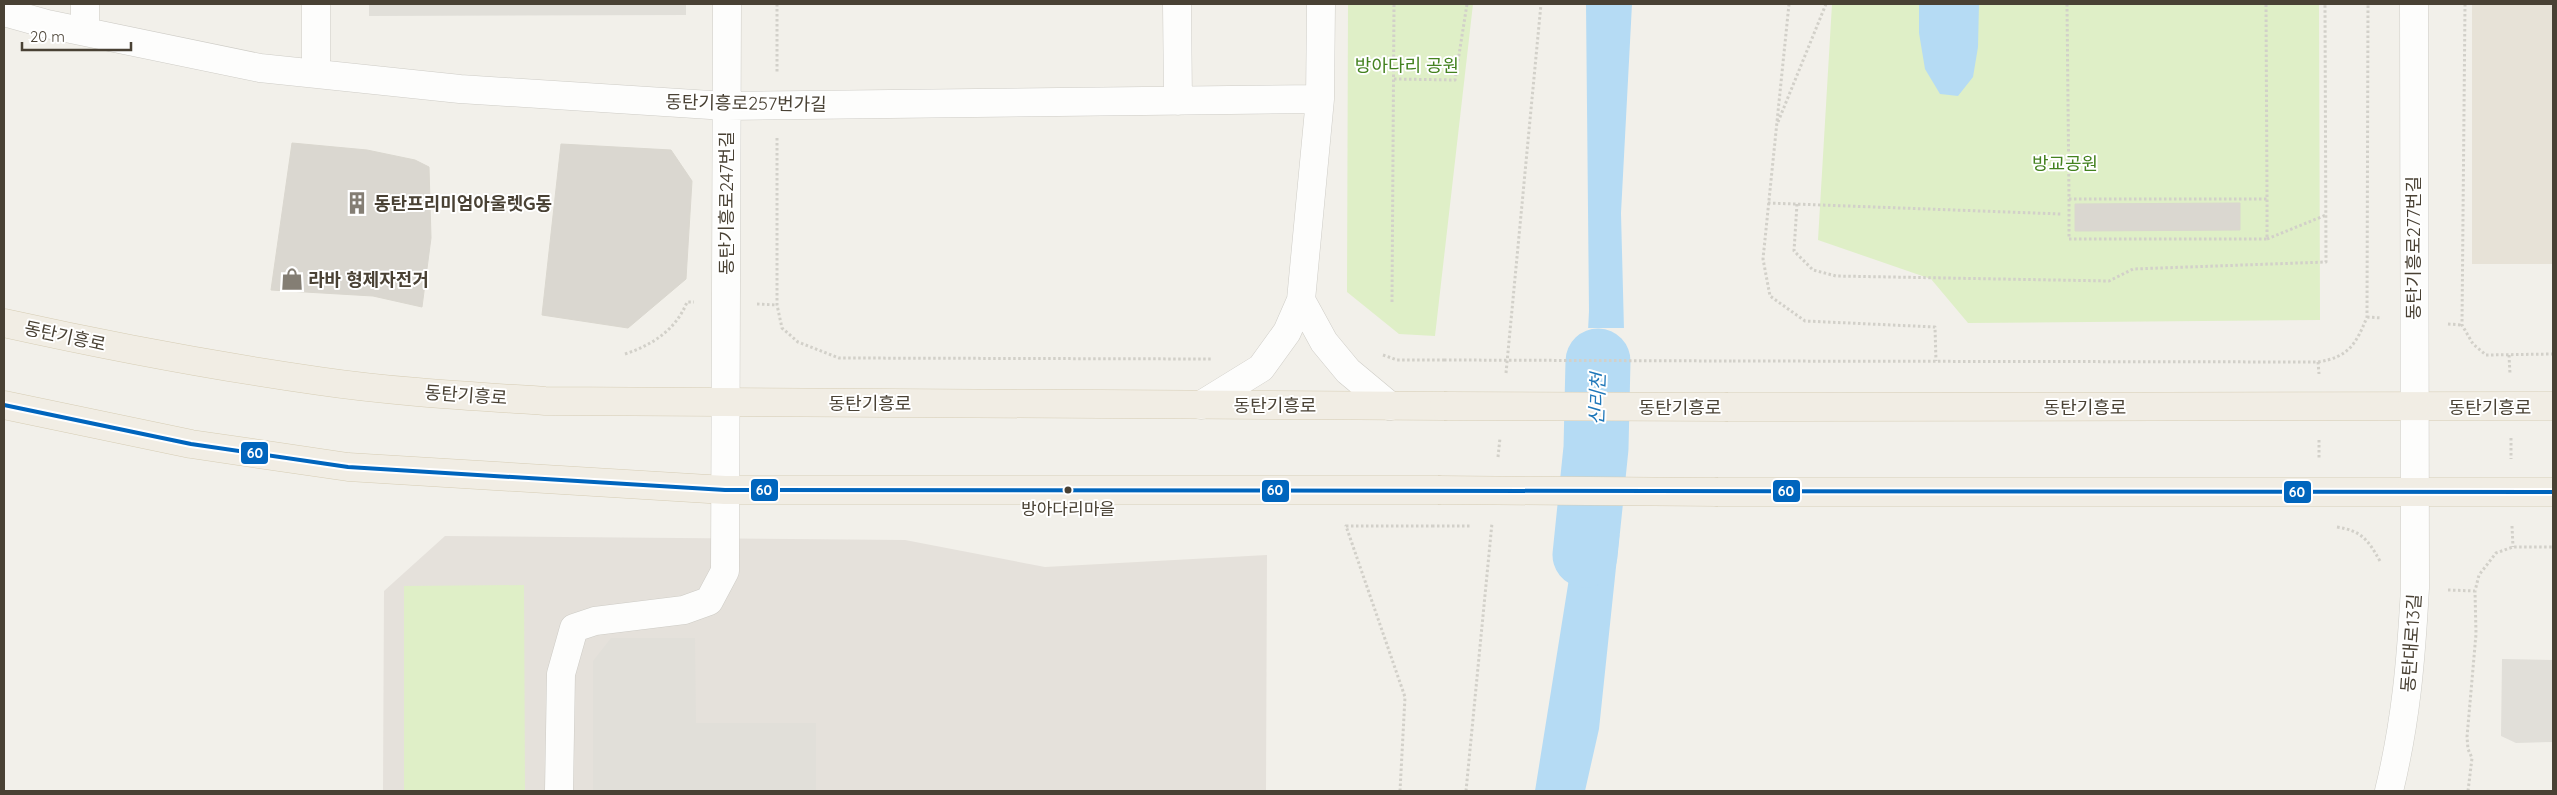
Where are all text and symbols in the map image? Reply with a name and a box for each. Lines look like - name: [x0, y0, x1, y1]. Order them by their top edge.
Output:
- scale bar: [22, 20, 131, 52]
- text: 20 m: [30, 27, 65, 46]
- park label: 방아다리 공원: [1355, 54, 1459, 77]
- street label: 동탄기흥로257번가길: [665, 90, 827, 116]
- street label: 동탄기흥로247번길: [715, 131, 738, 275]
- park label: 방교공원: [2032, 152, 2098, 175]
- street label: 동탄기흥로277번길: [2402, 176, 2425, 320]
- building icon: 동탄프리미엄아울렛G동: [344, 190, 370, 216]
- place label: 동탄프리미엄아울렛G동: [374, 192, 552, 215]
- shop icon: 라바 형제자전거: [279, 266, 305, 292]
- place label: 라바 형제자전거: [308, 268, 429, 291]
- street label: 동탄기흥로: [22, 316, 108, 356]
- water label: 신리천: [1584, 371, 1610, 426]
- street label: 동탄기흥로: [424, 381, 508, 409]
- street label: 동탄기흥로: [829, 392, 911, 415]
- street label: 동탄기흥로: [1234, 394, 1316, 417]
- street label: 동탄기흥로: [1639, 396, 1721, 419]
- street label: 동탄기흥로: [2044, 396, 2126, 419]
- street label: 동탄기흥로: [2449, 396, 2531, 419]
- line badge: 60: [240, 441, 269, 465]
- text: 60: [247, 444, 264, 462]
- line badge: 60: [750, 478, 779, 502]
- line badge: 60: [1261, 479, 1290, 503]
- line badge: 60: [1772, 479, 1801, 503]
- line badge: 60: [2283, 480, 2312, 504]
- text: 60: [756, 481, 773, 499]
- text: 60: [1267, 481, 1284, 499]
- text: 60: [1778, 482, 1795, 500]
- text: 60: [2289, 483, 2306, 501]
- marker: 방아다리마을: [1063, 485, 1073, 495]
- place label: 방아다리마을: [1021, 498, 1115, 519]
- street label: 동탄대로13길: [2396, 593, 2426, 693]

